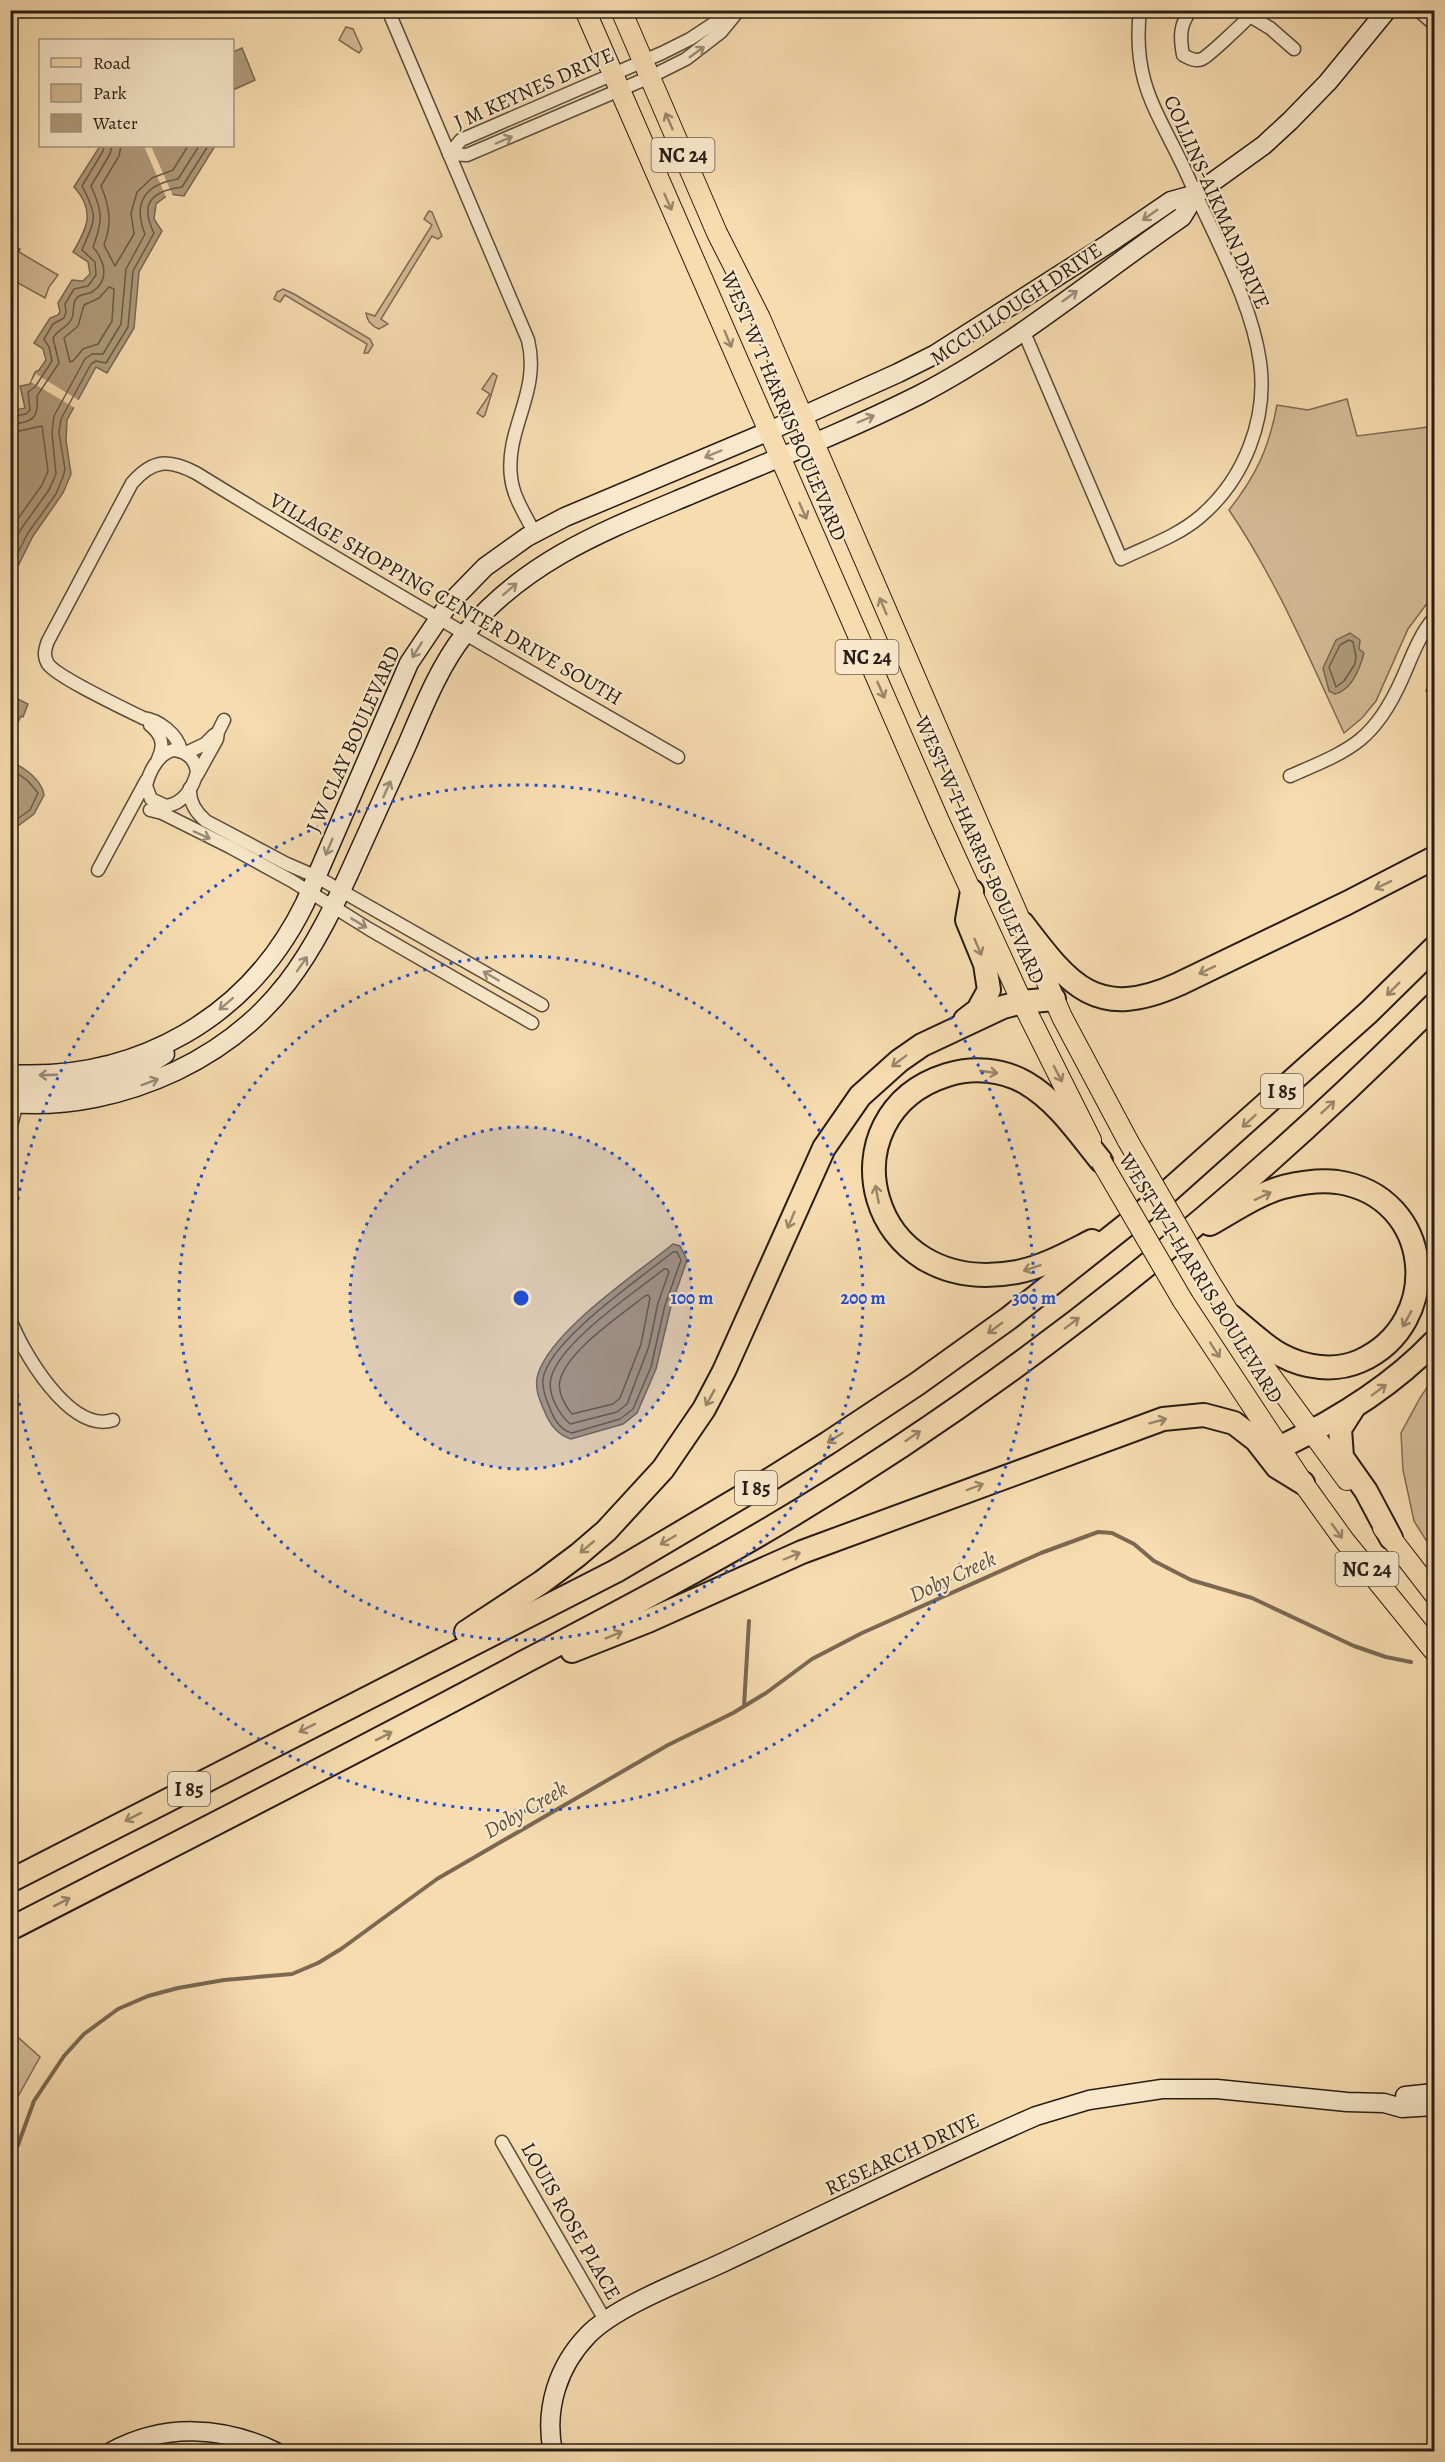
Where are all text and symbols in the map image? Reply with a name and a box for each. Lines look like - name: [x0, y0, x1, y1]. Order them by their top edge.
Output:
- legend: [39, 39, 234, 147]
- street label: J M KEYNES DRIVE: [450, 40, 618, 136]
- one-way arrow: [688, 46, 704, 58]
- text: Road: [93, 51, 131, 75]
- text: Park: [93, 81, 127, 105]
- street label: COLLINS-AIKMAN DRIVE: [1157, 91, 1277, 313]
- text: Water: [92, 111, 138, 135]
- one-way arrow: [662, 113, 674, 131]
- one-way arrow: [495, 134, 513, 145]
- road number: NC 24: [652, 138, 714, 172]
- one-way arrow: [664, 193, 675, 211]
- one-way arrow: [1142, 209, 1159, 221]
- street label: MCCULLOUGH DRIVE: [924, 236, 1108, 372]
- street label: WEST W T HARRIS BOULEVARD: [714, 266, 854, 545]
- one-way arrow: [1062, 290, 1078, 302]
- one-way arrow: [723, 329, 735, 347]
- one-way arrow: [857, 413, 875, 424]
- one-way arrow: [705, 449, 723, 460]
- street label: VILLAGE SHOPPING CENTER DRIVE SOUTH: [264, 486, 627, 712]
- one-way arrow: [798, 502, 809, 520]
- one-way arrow: [502, 582, 517, 596]
- one-way arrow: [877, 597, 889, 615]
- road number: NC 24: [836, 640, 898, 674]
- street label: J W CLAY BOULEVARD: [299, 641, 407, 837]
- one-way arrow: [411, 641, 424, 658]
- one-way arrow: [876, 680, 888, 698]
- street label: WEST W T HARRIS BOULEVARD: [908, 711, 1052, 988]
- one-way arrow: [382, 780, 393, 799]
- one-way arrow: [193, 829, 211, 841]
- one-way arrow: [323, 837, 335, 855]
- one-way arrow: [1374, 880, 1392, 892]
- one-way arrow: [350, 918, 367, 930]
- one-way arrow: [973, 937, 984, 955]
- one-way arrow: [296, 956, 308, 973]
- one-way arrow: [1199, 965, 1217, 977]
- one-way arrow: [483, 970, 500, 982]
- one-way arrow: [1386, 981, 1401, 996]
- one-way arrow: [219, 997, 235, 1011]
- one-way arrow: [891, 1055, 907, 1068]
- one-way arrow: [1053, 1064, 1064, 1082]
- one-way arrow: [979, 1066, 999, 1077]
- one-way arrow: [39, 1069, 59, 1080]
- road number: I 85: [1261, 1074, 1303, 1108]
- one-way arrow: [140, 1076, 159, 1087]
- one-way arrow: [1321, 1100, 1336, 1114]
- one-way arrow: [1242, 1114, 1257, 1128]
- street label: WEST W T HARRIS BOULEVARD: [1112, 1147, 1290, 1409]
- one-way arrow: [871, 1185, 882, 1204]
- one-way arrow: [1254, 1189, 1272, 1201]
- one-way arrow: [785, 1211, 796, 1229]
- one-way arrow: [1023, 1263, 1042, 1274]
- text: 100 m: [671, 1286, 713, 1310]
- text: 200 m: [840, 1286, 886, 1310]
- text: 300 m: [1012, 1286, 1056, 1310]
- centre of rings: [511, 1288, 531, 1308]
- one-way arrow: [1401, 1310, 1413, 1327]
- one-way arrow: [1064, 1317, 1080, 1330]
- one-way arrow: [988, 1322, 1004, 1334]
- one-way arrow: [1209, 1341, 1221, 1358]
- one-way arrow: [1370, 1384, 1386, 1396]
- one-way arrow: [704, 1388, 715, 1406]
- one-way arrow: [1148, 1414, 1167, 1426]
- one-way arrow: [904, 1430, 921, 1442]
- one-way arrow: [826, 1432, 843, 1445]
- road number: I 85: [735, 1471, 777, 1505]
- one-way arrow: [965, 1481, 984, 1492]
- one-way arrow: [1331, 1522, 1343, 1538]
- one-way arrow: [660, 1535, 677, 1547]
- one-way arrow: [580, 1540, 595, 1554]
- water label: Doby Creek: [904, 1544, 1001, 1610]
- one-way arrow: [783, 1550, 801, 1561]
- road number: NC 24: [1336, 1552, 1398, 1586]
- one-way arrow: [604, 1628, 623, 1639]
- one-way arrow: [298, 1723, 316, 1734]
- one-way arrow: [375, 1730, 392, 1742]
- road number: I 85: [168, 1772, 210, 1806]
- water label: Doby Creek: [478, 1774, 573, 1846]
- one-way arrow: [125, 1812, 143, 1823]
- one-way arrow: [53, 1896, 71, 1907]
- street label: RESEARCH DRIVE: [820, 2106, 984, 2202]
- street label: LOUIS ROSE PLACE: [514, 2137, 628, 2305]

